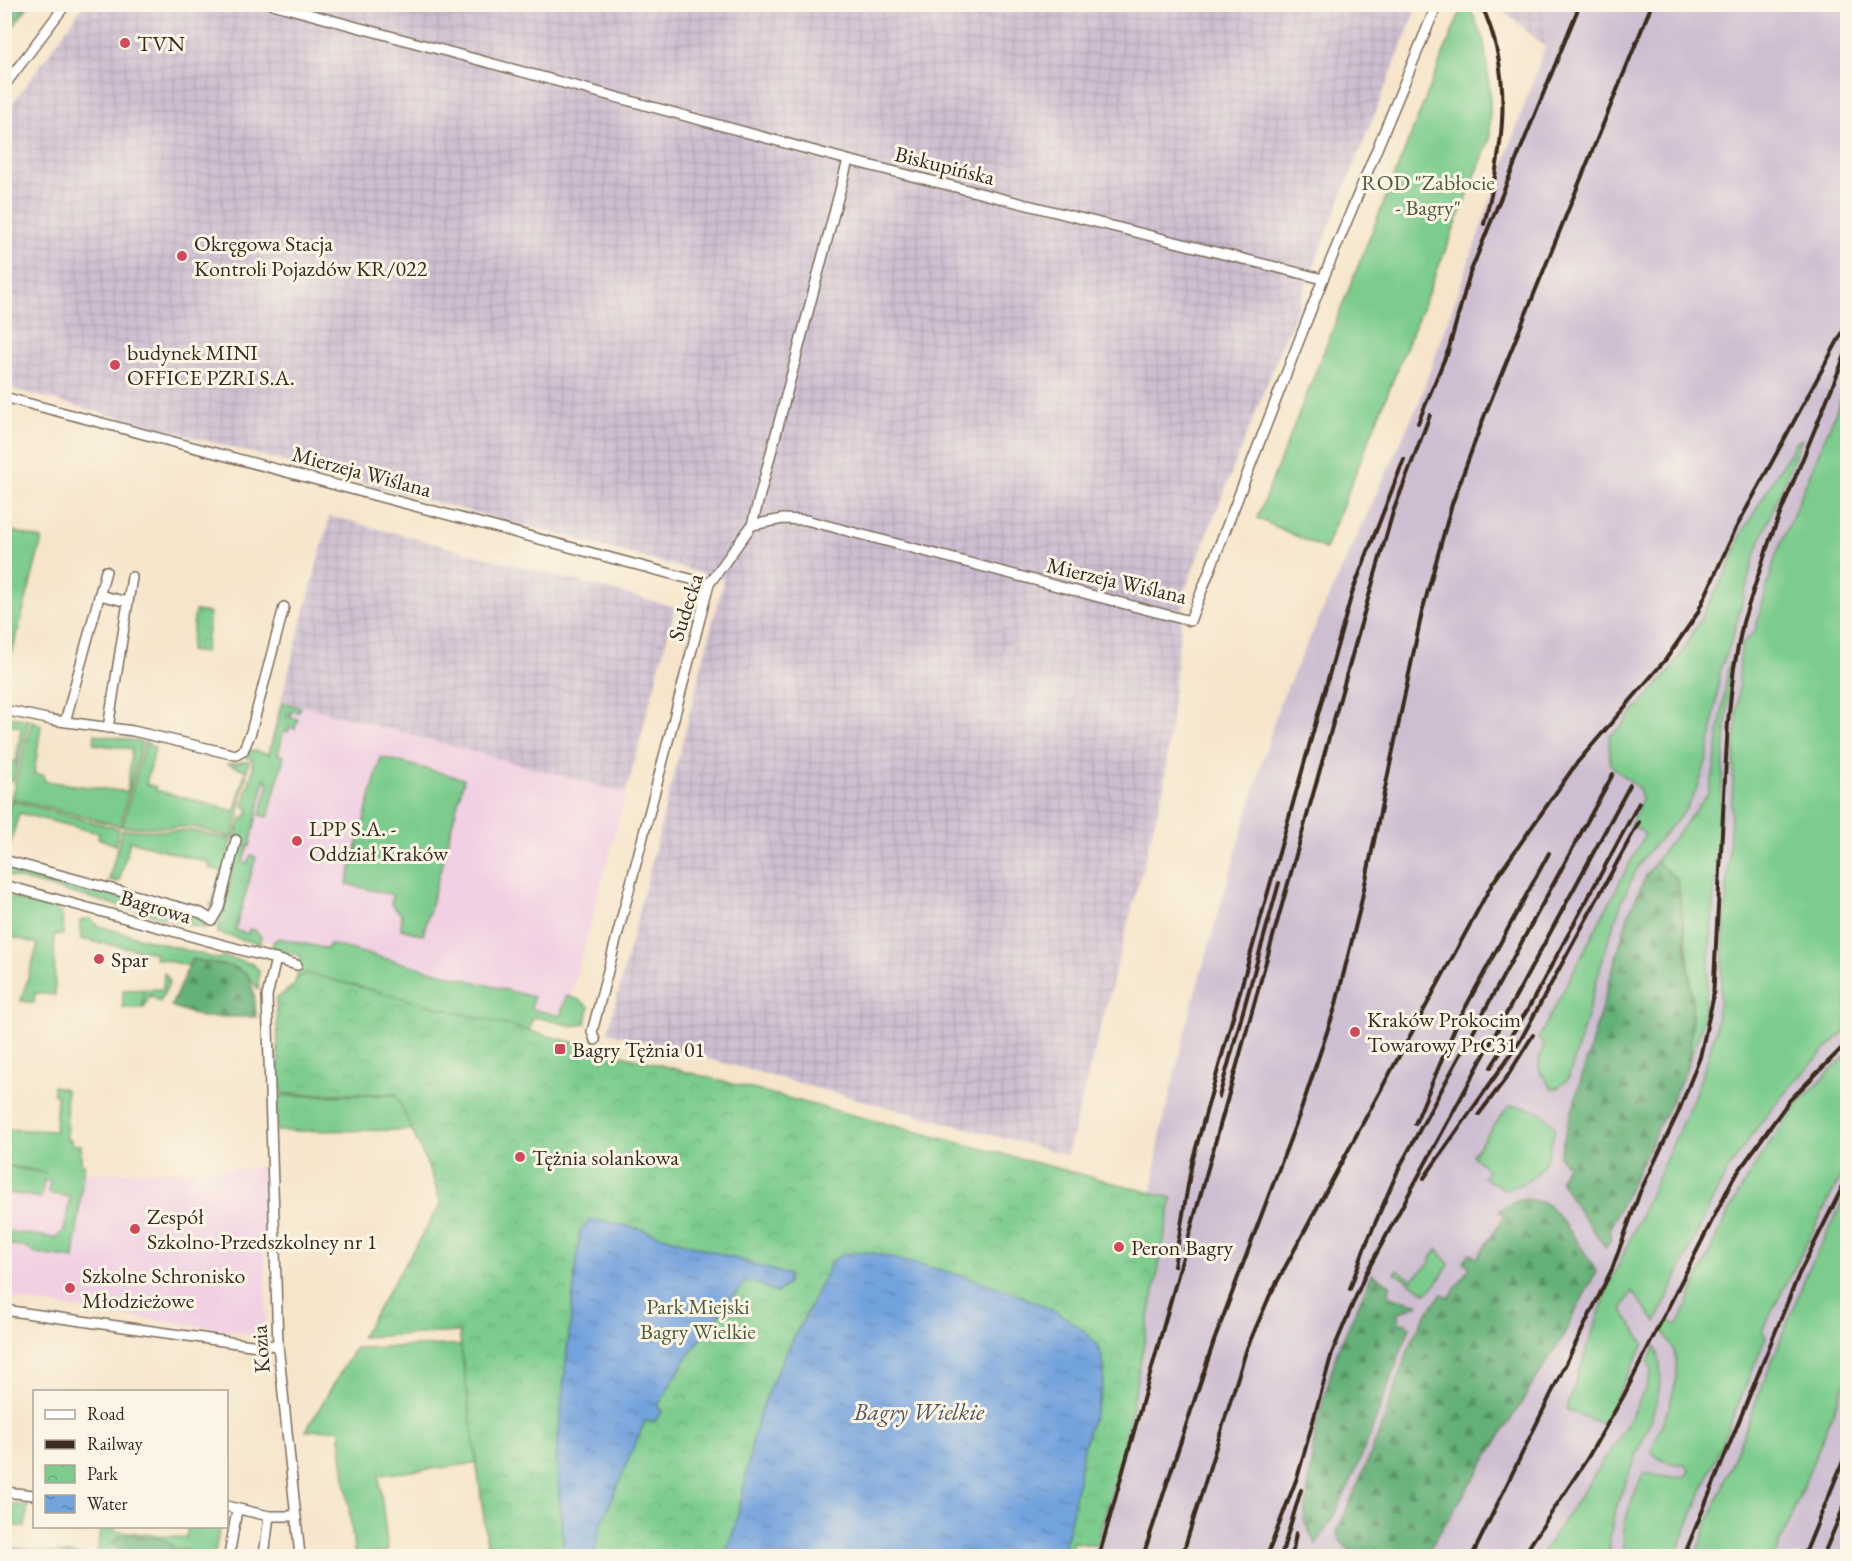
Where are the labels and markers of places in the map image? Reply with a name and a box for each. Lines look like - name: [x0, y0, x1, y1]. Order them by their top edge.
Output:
- place label: TVN: [137, 29, 185, 58]
- marker: TVN: [118, 36, 132, 50]
- place label: Okręgowa Stacja Kontroli Pojazdów KR/022: [194, 229, 428, 283]
- marker: Okręgowa Stacja Kontroli Pojazdów KR/022: [175, 249, 189, 263]
- place label: budynek MINI OFFICE PZRI S.A.: [127, 338, 295, 392]
- marker: budynek MINI OFFICE PZRI S.A.: [108, 358, 122, 372]
- place label: LPP S.A. - Oddział Kraków: [309, 814, 449, 868]
- marker: LPP S.A. - Oddział Kraków: [290, 834, 304, 848]
- place label: Spar: [111, 945, 149, 974]
- marker: Spar: [92, 952, 106, 966]
- place label: Kraków Prokocim Towarowy PrC31: [1367, 1005, 1521, 1059]
- marker: Kraków Prokocim Towarowy PrC31: [1348, 1025, 1362, 1039]
- place label: Bagry Tężnia 01: [572, 1035, 705, 1064]
- marker: Bagry Tężnia 01: [553, 1042, 567, 1056]
- place label: Tężnia solankowa: [532, 1143, 679, 1172]
- marker: Tężnia solankowa: [513, 1150, 527, 1164]
- place label: Zespół Szkolno-Przedszkolney nr 1: [147, 1202, 377, 1256]
- marker: Zespół Szkolno-Przedszkolney nr 1: [128, 1222, 142, 1236]
- place label: Peron Bagry: [1131, 1233, 1233, 1262]
- marker: Peron Bagry: [1112, 1240, 1126, 1254]
- place label: Szkolne Schronisko Młodzieżowe: [82, 1261, 245, 1315]
- marker: Szkolne Schronisko Młodzieżowe: [63, 1281, 77, 1295]

